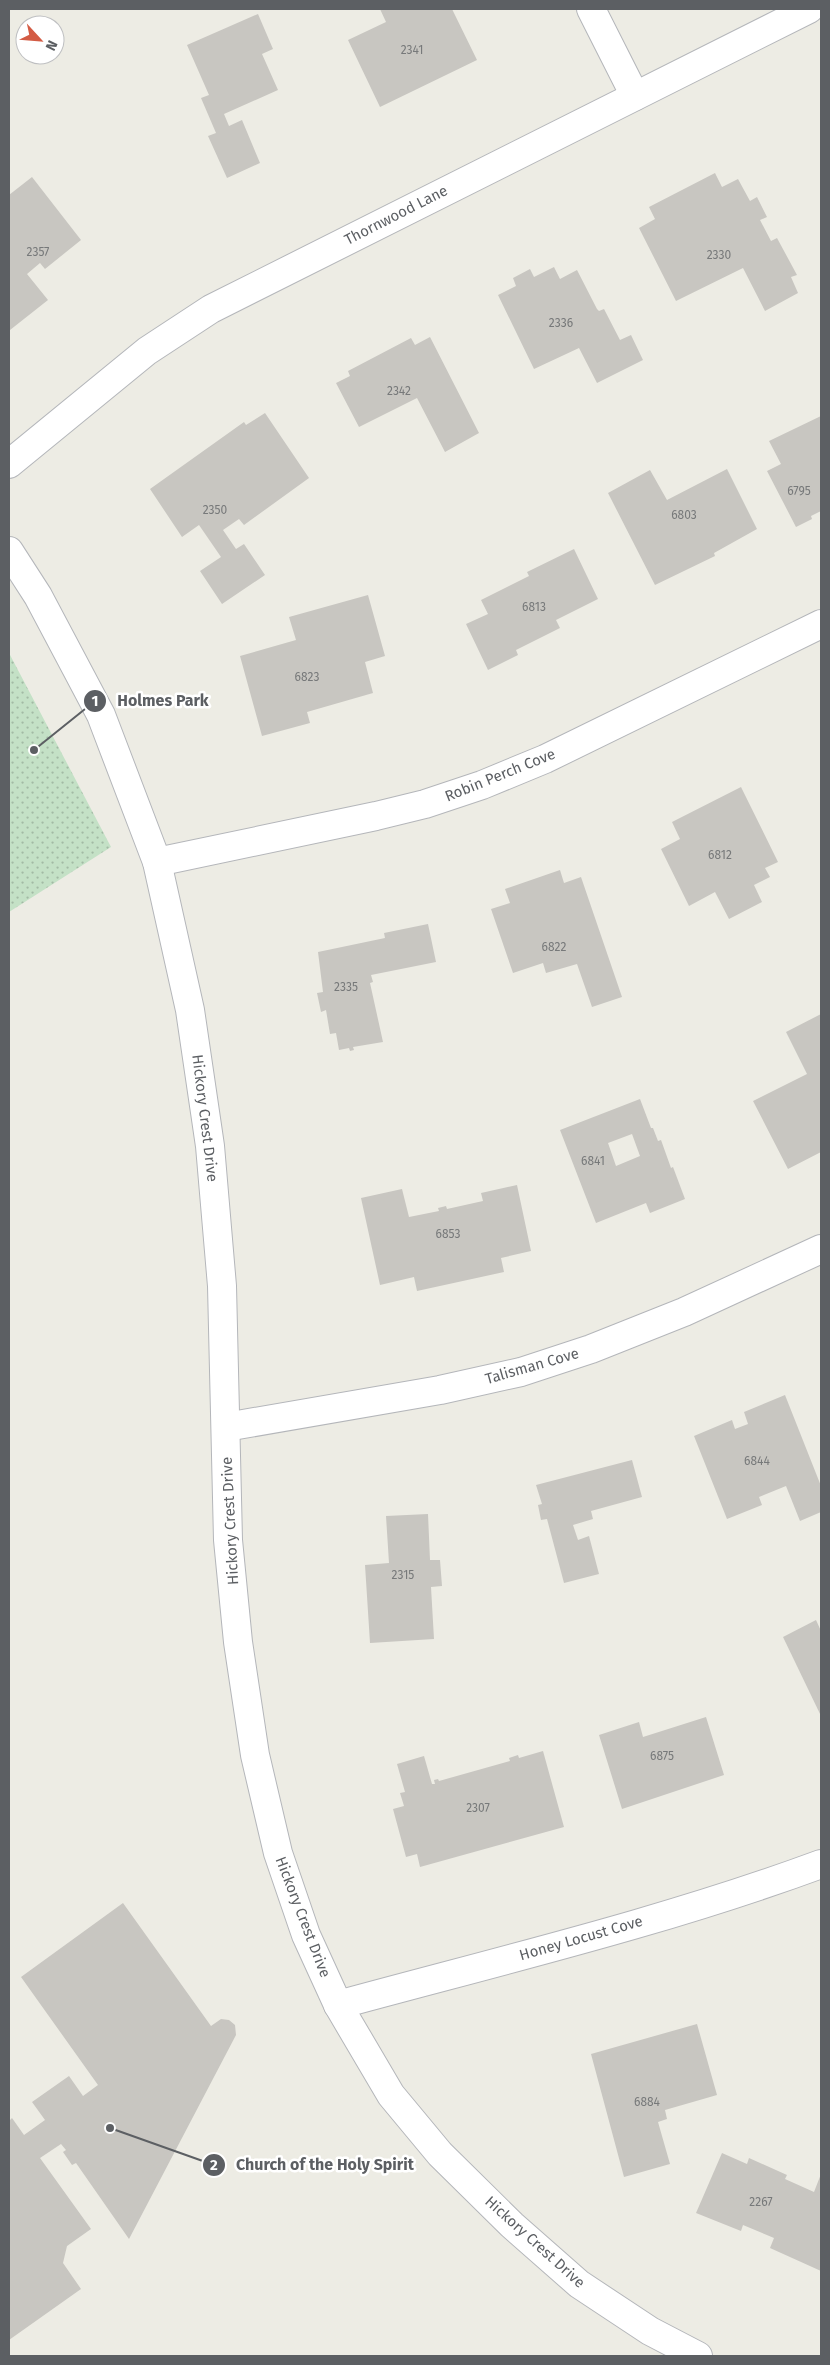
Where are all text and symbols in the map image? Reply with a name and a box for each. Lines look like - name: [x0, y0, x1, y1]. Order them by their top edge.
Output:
- north arrow: [15, 15, 65, 65]
- text: N: [42, 38, 61, 53]
- house number: 2341: [401, 43, 423, 57]
- street label: Thornwood Lane: [341, 181, 451, 249]
- house number: 2357: [27, 245, 49, 259]
- house number: 2330: [707, 248, 732, 262]
- house number: 2336: [549, 316, 573, 330]
- house number: 2342: [387, 384, 411, 398]
- house number: 6795: [787, 484, 811, 498]
- house number: 2350: [203, 503, 228, 517]
- house number: 6803: [671, 508, 697, 522]
- house number: 6813: [522, 600, 546, 614]
- house number: 6823: [295, 670, 319, 684]
- callout: Holmes Park: [83, 685, 219, 716]
- text: Holmes Park: [117, 691, 209, 710]
- text: 1: [92, 692, 98, 710]
- street label: Robin Perch Cove: [442, 745, 558, 805]
- house number: 6812: [708, 848, 732, 862]
- house number: 6822: [542, 940, 566, 954]
- house number: 2335: [334, 980, 358, 994]
- street label: Hickory Crest Drive: [188, 1053, 222, 1183]
- house number: 6841: [581, 1154, 605, 1168]
- house number: 6853: [436, 1227, 460, 1241]
- street label: Talisman Cove: [483, 1344, 581, 1388]
- house number: 6844: [744, 1454, 771, 1468]
- street label: Hickory Crest Drive: [218, 1456, 242, 1586]
- house number: 2315: [392, 1568, 414, 1582]
- house number: 6875: [650, 1749, 674, 1763]
- house number: 2307: [466, 1801, 490, 1815]
- street label: Hickory Crest Drive: [272, 1854, 334, 1980]
- street label: Honey Locust Cove: [517, 1912, 645, 1964]
- house number: 6884: [634, 2095, 661, 2109]
- callout: Church of the Holy Spirit: [202, 2149, 424, 2180]
- text: Church of the Holy Spirit: [236, 2155, 415, 2174]
- text: 2: [210, 2156, 218, 2174]
- street label: Hickory Crest Drive: [481, 2192, 589, 2292]
- house number: 2267: [749, 2195, 773, 2209]

